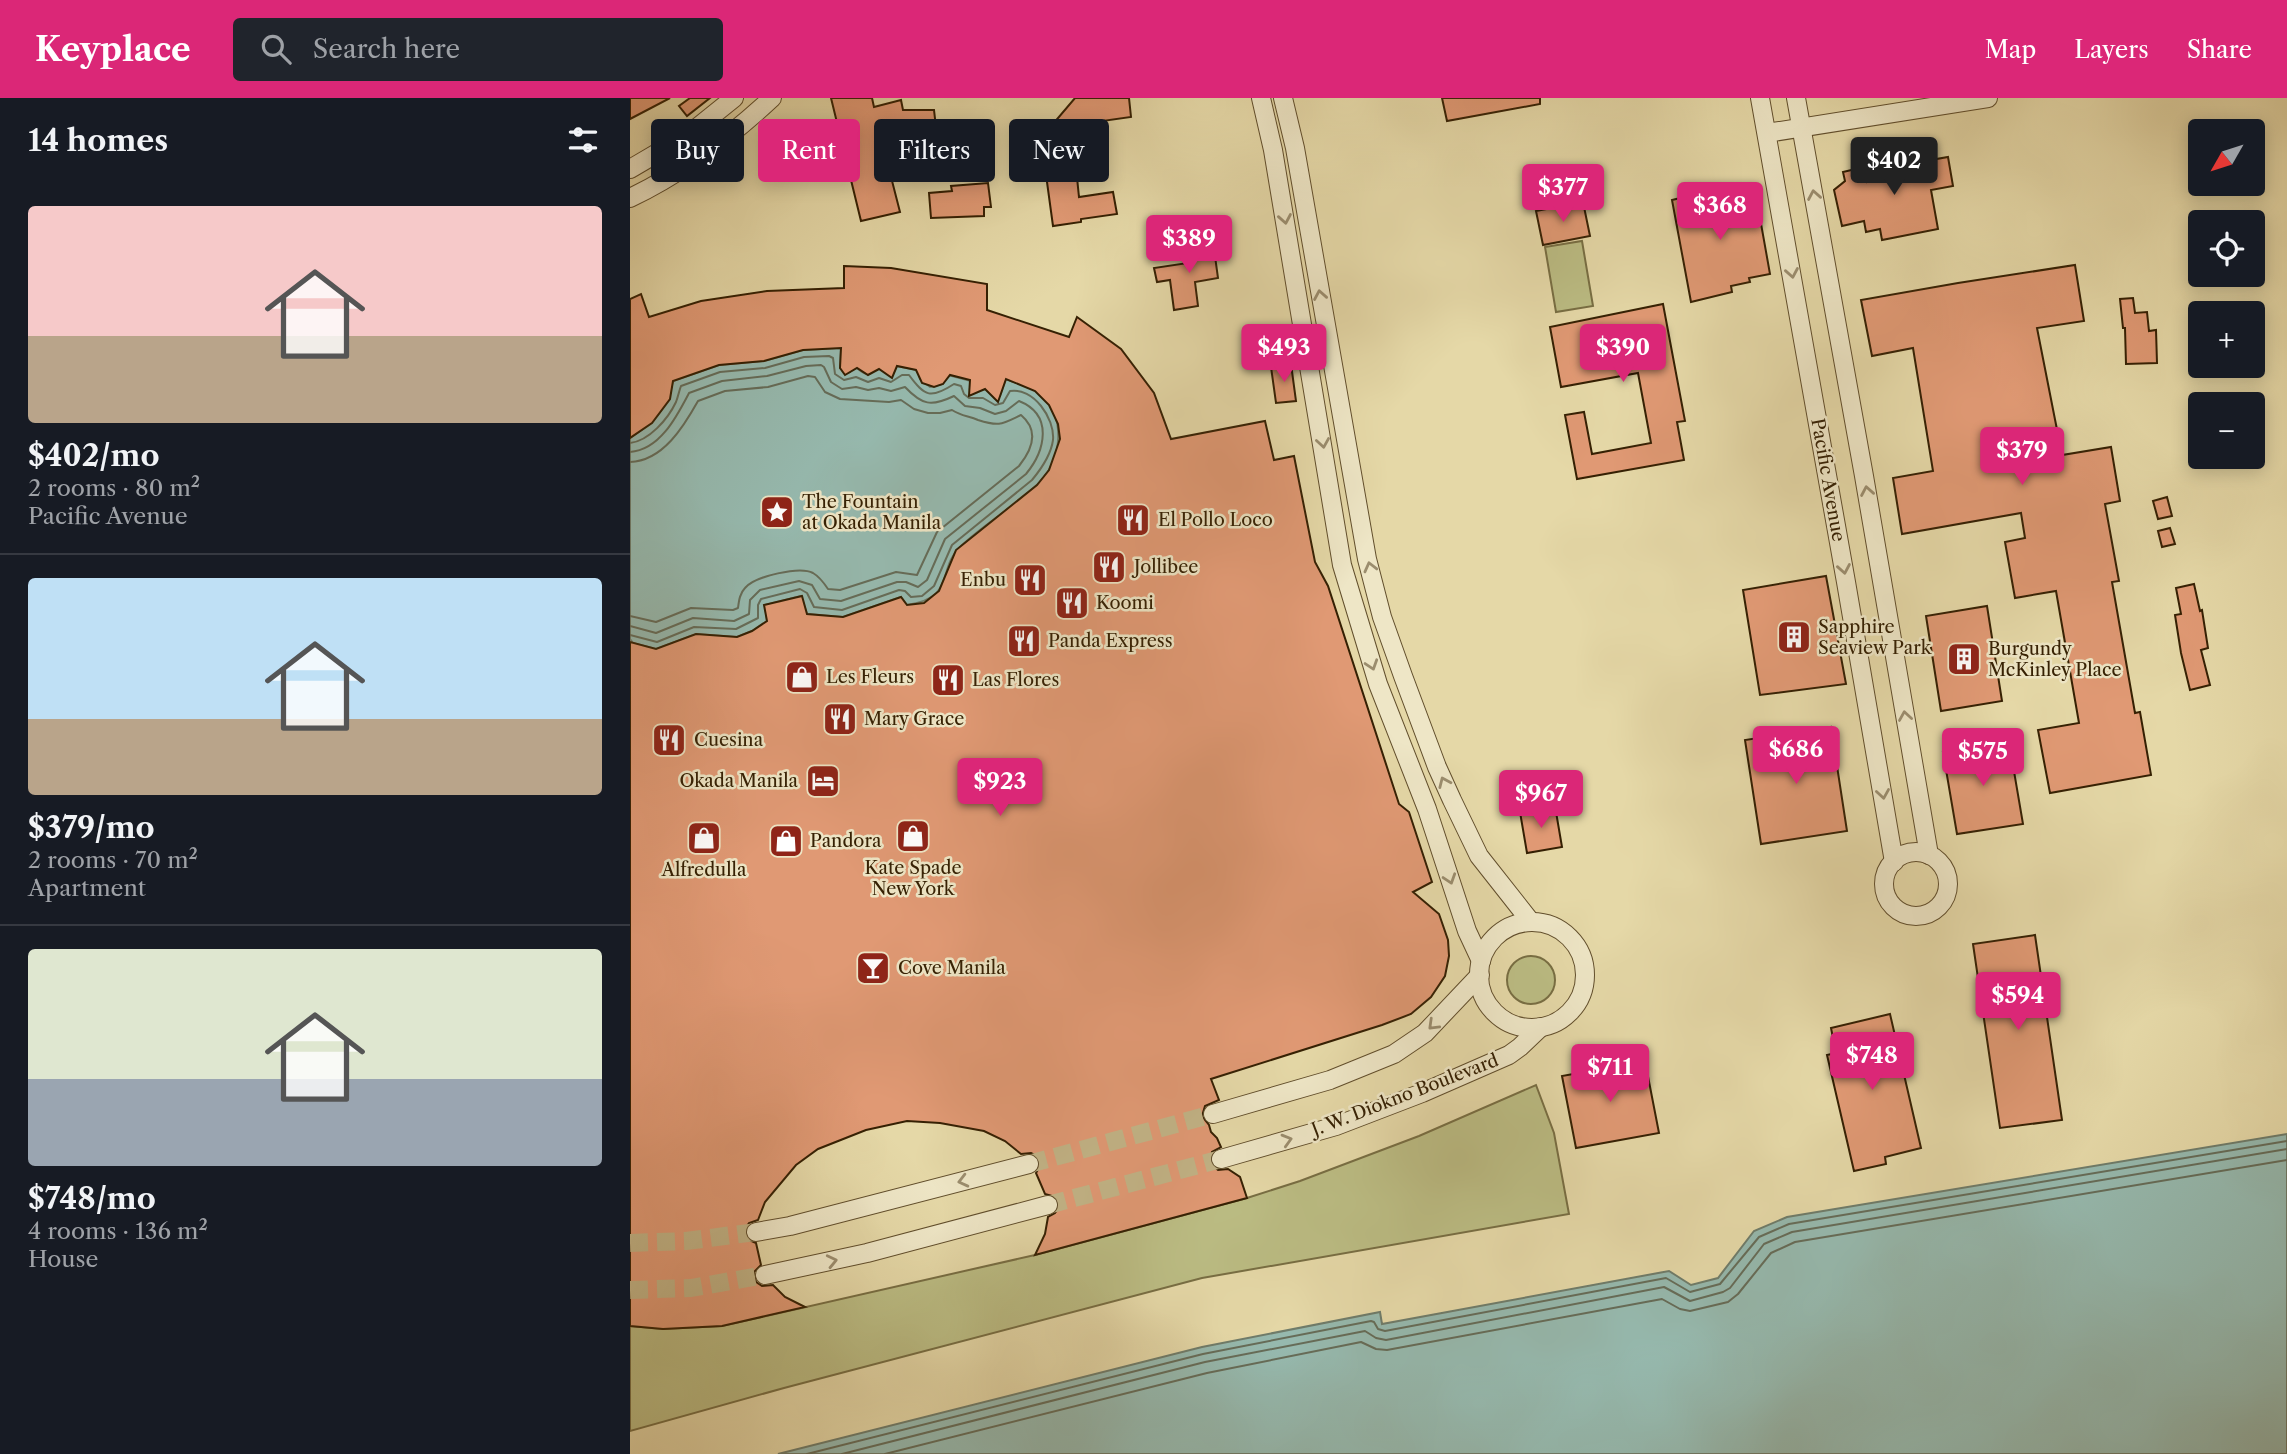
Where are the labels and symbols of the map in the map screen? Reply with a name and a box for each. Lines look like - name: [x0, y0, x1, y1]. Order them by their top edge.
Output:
- north arrow: [2188, 119, 2264, 196]
- pin: $402: [1853, 138, 1935, 197]
- pin: $377: [1522, 164, 1604, 224]
- pin: $368: [1679, 183, 1761, 242]
- one-way arrow: [1807, 189, 1822, 201]
- one-way arrow: [1277, 213, 1292, 225]
- pin: $389: [1148, 216, 1230, 275]
- one-way arrow: [1783, 267, 1798, 279]
- one-way arrow: [1313, 289, 1328, 301]
- pin: $493: [1243, 324, 1325, 384]
- pin: $390: [1582, 324, 1664, 384]
- street label: Pacific Avenue: [1806, 417, 1850, 543]
- pin: $379: [1981, 428, 2063, 487]
- one-way arrow: [1315, 437, 1330, 449]
- one-way arrow: [1860, 486, 1875, 497]
- place label: The Fountain at Okada Manila: [802, 491, 942, 534]
- place icon: The Fountain at Okada Manila: [758, 493, 796, 531]
- restaurant icon: El Pollo Loco: [1114, 501, 1152, 539]
- place label: El Pollo Loco: [1158, 509, 1273, 531]
- restaurant icon: Jollibee: [1090, 548, 1128, 586]
- place label: Jollibee: [1131, 556, 1198, 578]
- restaurant icon: Enbu: [1011, 561, 1049, 599]
- one-way arrow: [1364, 561, 1378, 573]
- one-way arrow: [1836, 563, 1851, 575]
- place label: Enbu: [960, 569, 1006, 591]
- restaurant icon: Koomi: [1053, 584, 1091, 622]
- place label: Koomi: [1096, 592, 1154, 614]
- place label: Sapphire Seaview Park: [1818, 616, 1933, 659]
- building icon: Sapphire Seaview Park: [1775, 618, 1813, 656]
- restaurant icon: Panda Express: [1005, 622, 1043, 660]
- place label: Panda Express: [1048, 630, 1173, 652]
- place label: Burgundy McKinley Place: [1988, 638, 2122, 681]
- building icon: Burgundy McKinley Place: [1945, 640, 1983, 678]
- shop icon: Les Fleurs: [783, 658, 821, 696]
- one-way arrow: [1364, 658, 1378, 670]
- restaurant icon: Las Flores: [929, 661, 967, 699]
- place label: Les Fleurs: [826, 666, 914, 688]
- place label: Las Flores: [972, 669, 1059, 691]
- restaurant icon: Mary Grace: [821, 700, 859, 738]
- place label: Mary Grace: [864, 708, 964, 730]
- one-way arrow: [1898, 710, 1913, 722]
- restaurant icon: Cuesina: [650, 721, 688, 759]
- pin: $686: [1755, 726, 1837, 786]
- pin: $575: [1942, 728, 2024, 788]
- place label: Cuesina: [694, 729, 764, 751]
- pin: $923: [959, 758, 1041, 818]
- hotel icon: Okada Manila: [804, 762, 842, 800]
- place label: Okada Manila: [680, 770, 798, 792]
- pin: $967: [1500, 770, 1582, 830]
- one-way arrow: [1438, 777, 1452, 789]
- one-way arrow: [1875, 788, 1890, 799]
- shop icon: Kate Spade New York: [894, 817, 932, 855]
- shop icon: Alfredulla: [685, 819, 723, 857]
- shop icon: Pandora: [767, 822, 805, 860]
- place label: Pandora: [810, 830, 882, 852]
- place label: Kate Spade New York: [864, 857, 962, 900]
- place label: Alfredulla: [661, 859, 747, 881]
- one-way arrow: [1442, 872, 1456, 884]
- bar icon: Cove Manila: [854, 949, 892, 987]
- place label: Cove Manila: [898, 957, 1006, 979]
- pin: $594: [1977, 972, 2059, 1032]
- one-way arrow: [1428, 1016, 1441, 1029]
- pin: $748: [1831, 1032, 1913, 1092]
- pin: $711: [1569, 1044, 1651, 1104]
- street label: J. W. Diokno Boulevard: [1306, 1049, 1502, 1142]
- one-way arrow: [1280, 1134, 1292, 1148]
- one-way arrow: [957, 1173, 969, 1187]
- one-way arrow: [826, 1255, 838, 1269]

